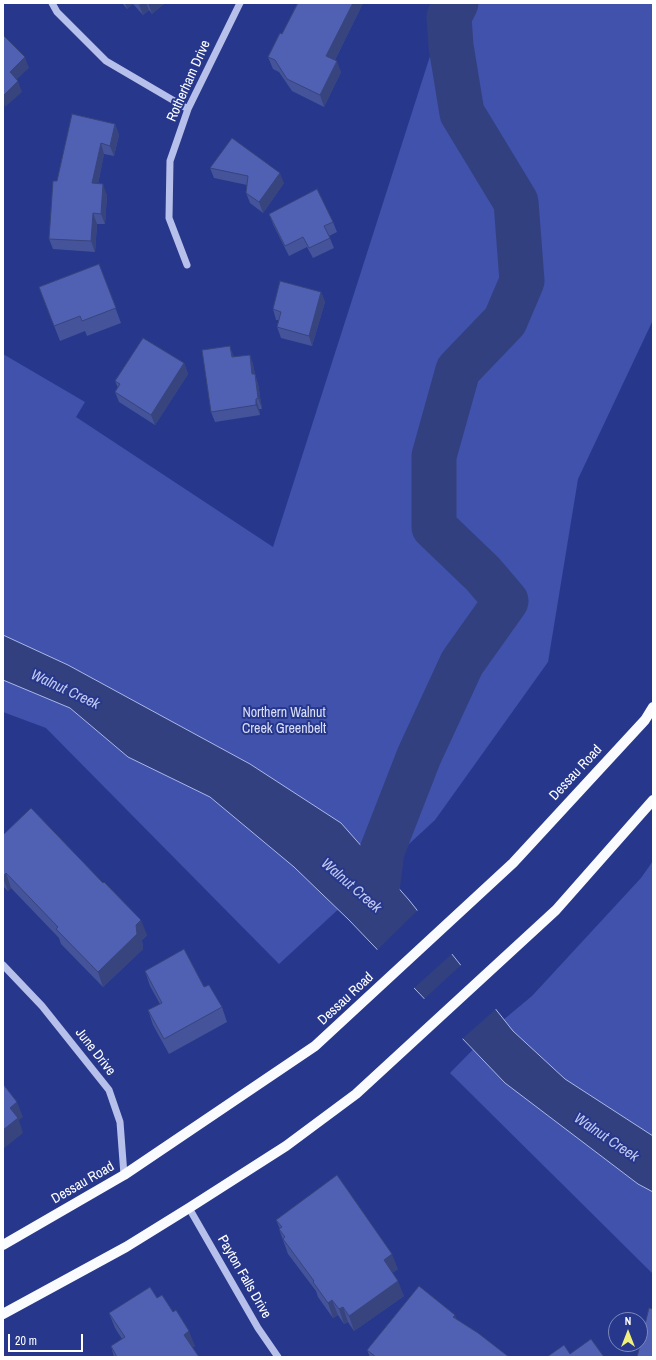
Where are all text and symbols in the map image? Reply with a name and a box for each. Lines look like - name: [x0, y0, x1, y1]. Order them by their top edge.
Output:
- street label: Rotherham Drive: [164, 38, 214, 124]
- water label: Walnut Creek: [28, 666, 102, 714]
- park label: Northern Walnut Creek Greenbelt: [242, 705, 326, 738]
- street label: Dessau Road: [546, 742, 606, 804]
- water label: Walnut Creek: [317, 855, 385, 917]
- street label: Dessau Road: [315, 969, 377, 1029]
- street label: June Drive: [71, 1025, 119, 1079]
- water label: Walnut Creek: [570, 1110, 642, 1166]
- street label: Dessau Road: [49, 1158, 117, 1208]
- street label: Payton Falls Drive: [213, 1232, 275, 1322]
- north arrow: [608, 1312, 648, 1352]
- text: N: [625, 1314, 631, 1328]
- scale bar: [10, 1326, 85, 1352]
- text: 20 m: [15, 1333, 37, 1349]

